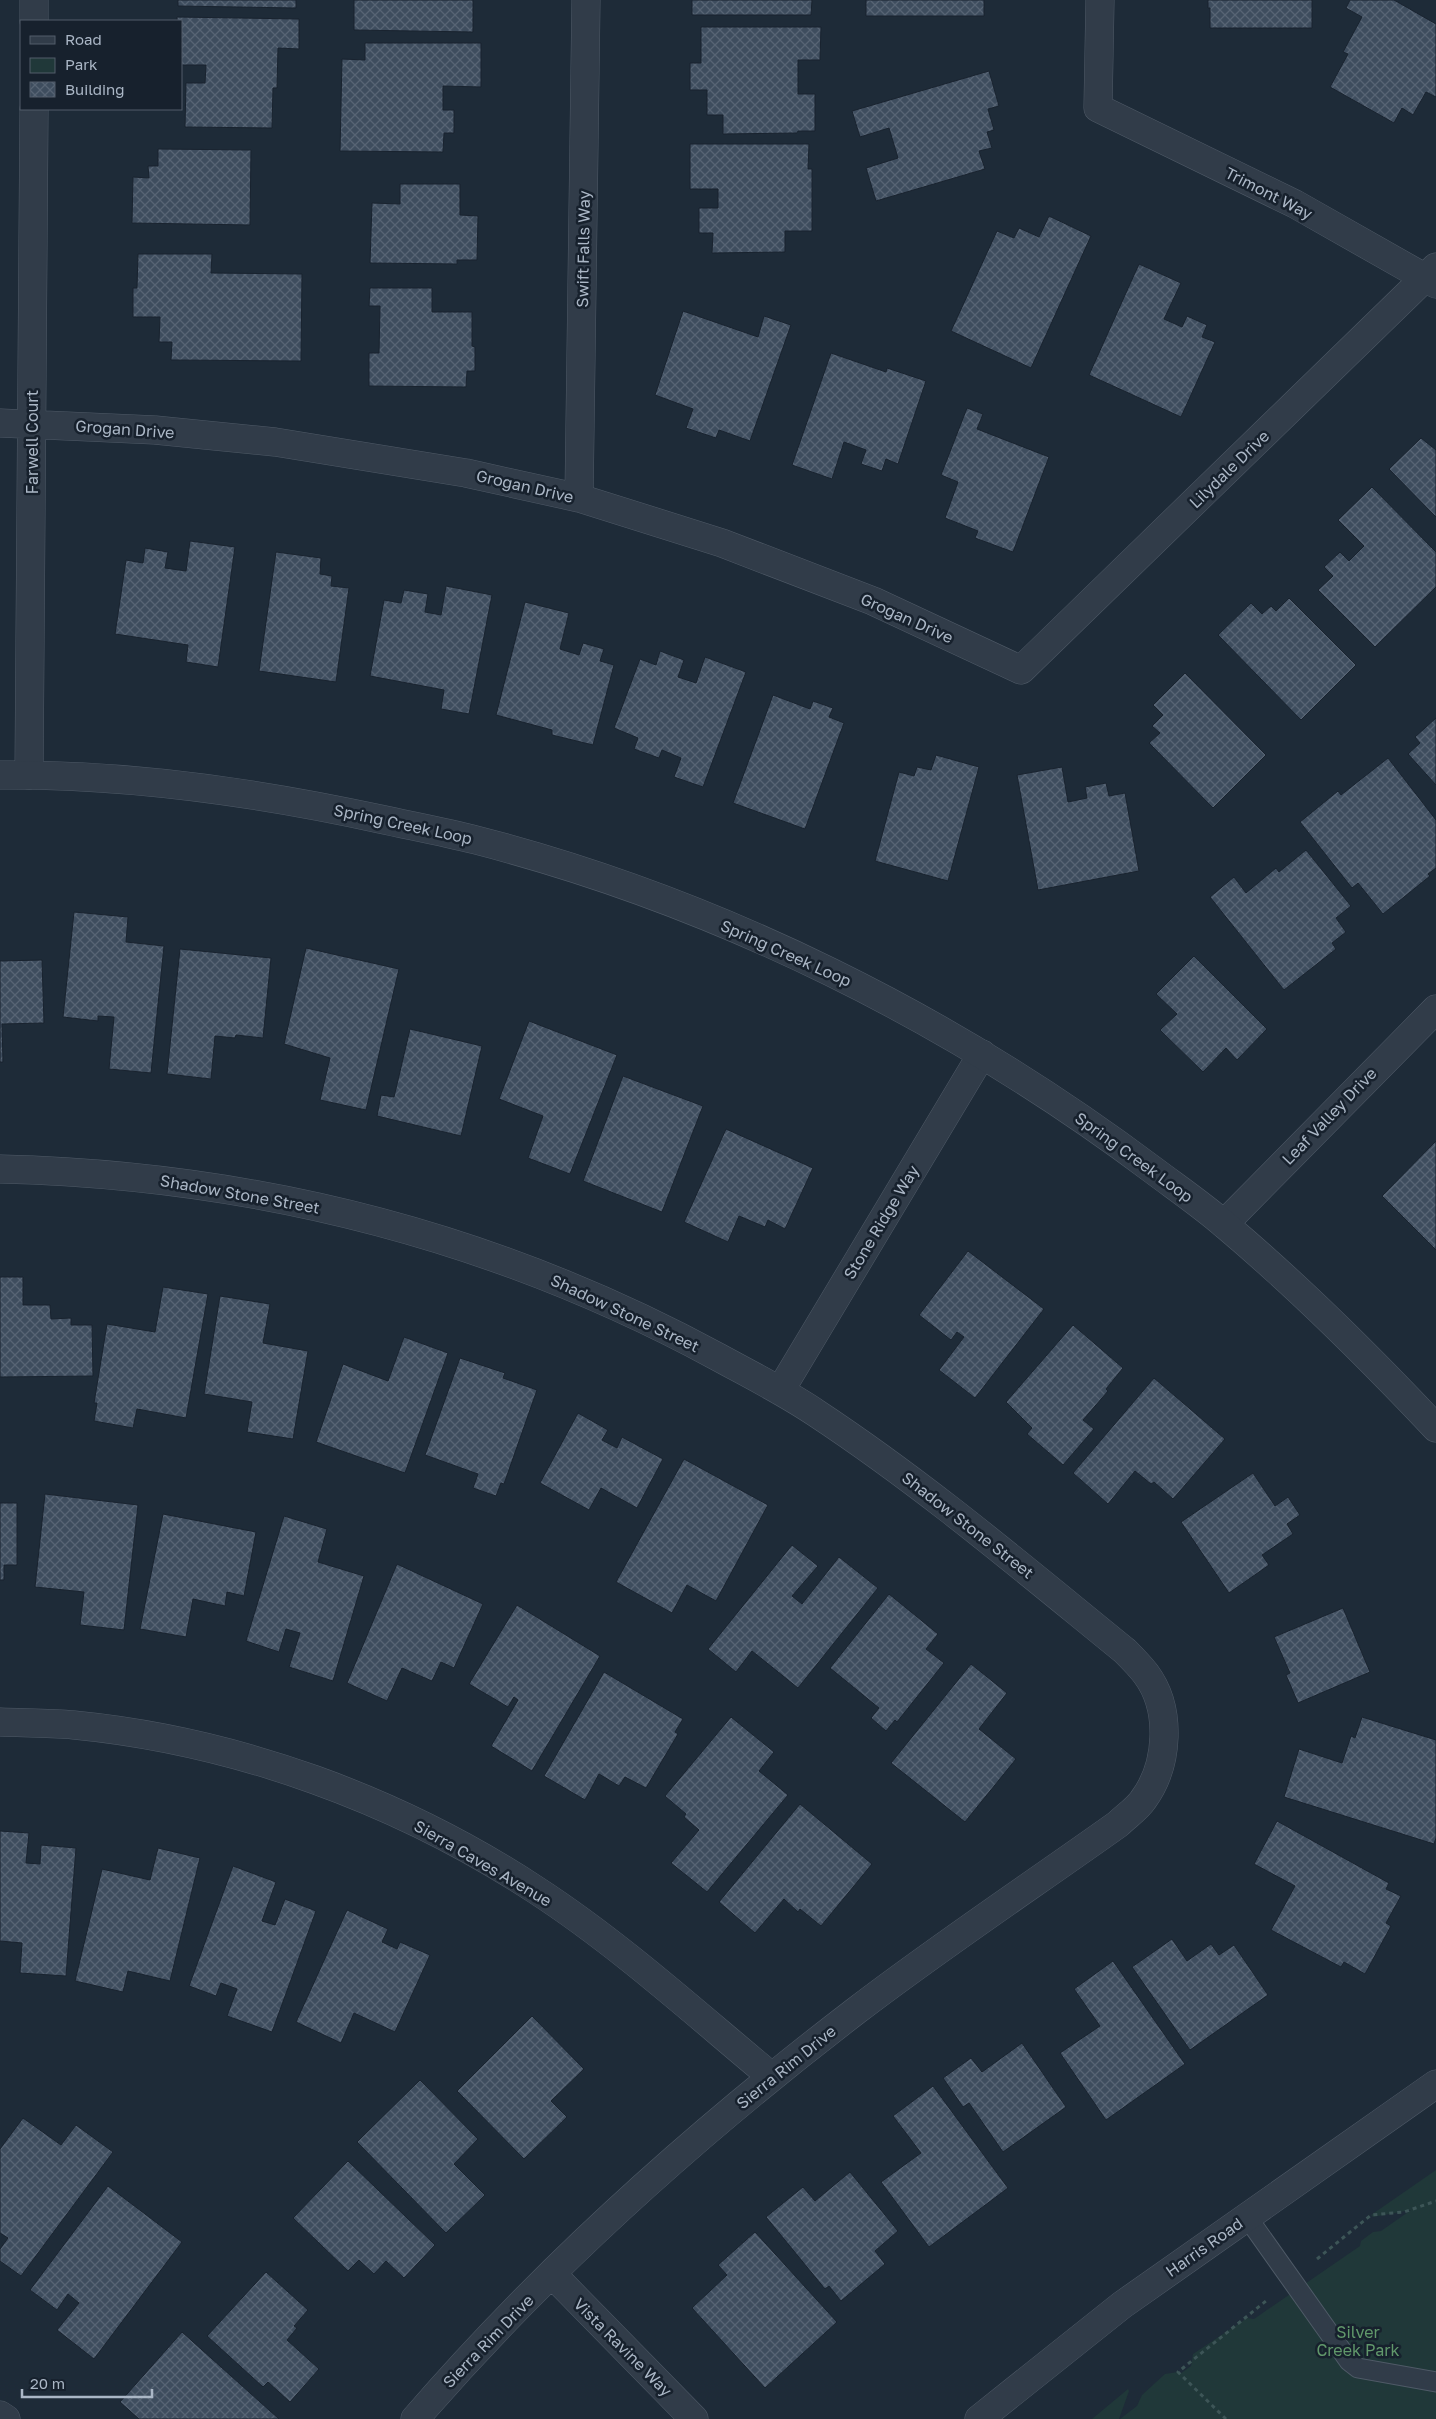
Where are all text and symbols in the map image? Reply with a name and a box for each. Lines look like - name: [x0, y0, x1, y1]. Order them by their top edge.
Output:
- legend: [20, 20, 182, 110]
- text: Road: [65, 30, 102, 48]
- text: Park: [65, 55, 98, 73]
- text: Building: [65, 80, 125, 98]
- street label: Trimont Way: [1222, 162, 1316, 224]
- street label: Swift Falls Way: [572, 190, 594, 308]
- street label: Farwell Court: [22, 390, 42, 494]
- street label: Grogan Drive: [75, 416, 175, 442]
- street label: Lilydale Drive: [1185, 426, 1273, 512]
- street label: Grogan Drive: [474, 465, 576, 507]
- street label: Grogan Drive: [858, 589, 956, 647]
- street label: Spring Creek Loop: [332, 800, 474, 848]
- street label: Spring Creek Loop: [718, 915, 855, 991]
- street label: Leaf Valley Drive: [1277, 1063, 1381, 1169]
- street label: Spring Creek Loop: [1071, 1108, 1197, 1207]
- street label: Stone Ridge Way: [839, 1161, 923, 1283]
- street label: Shadow Stone Street: [159, 1170, 321, 1218]
- street label: Shadow Stone Street: [547, 1270, 703, 1356]
- street label: Shadow Stone Street: [898, 1467, 1038, 1583]
- street label: Sierra Caves Avenue: [411, 1815, 555, 1911]
- street label: Sierra Rim Drive: [732, 2021, 840, 2113]
- street label: Harris Road: [1162, 2213, 1246, 2281]
- street label: Sierra Rim Drive: [438, 2290, 538, 2392]
- street label: Vista Ravine Way: [570, 2294, 676, 2400]
- park label: Silver Creek Park: [1316, 2322, 1400, 2360]
- scale bar: [22, 2366, 152, 2398]
- text: 20 m: [30, 2374, 65, 2392]

